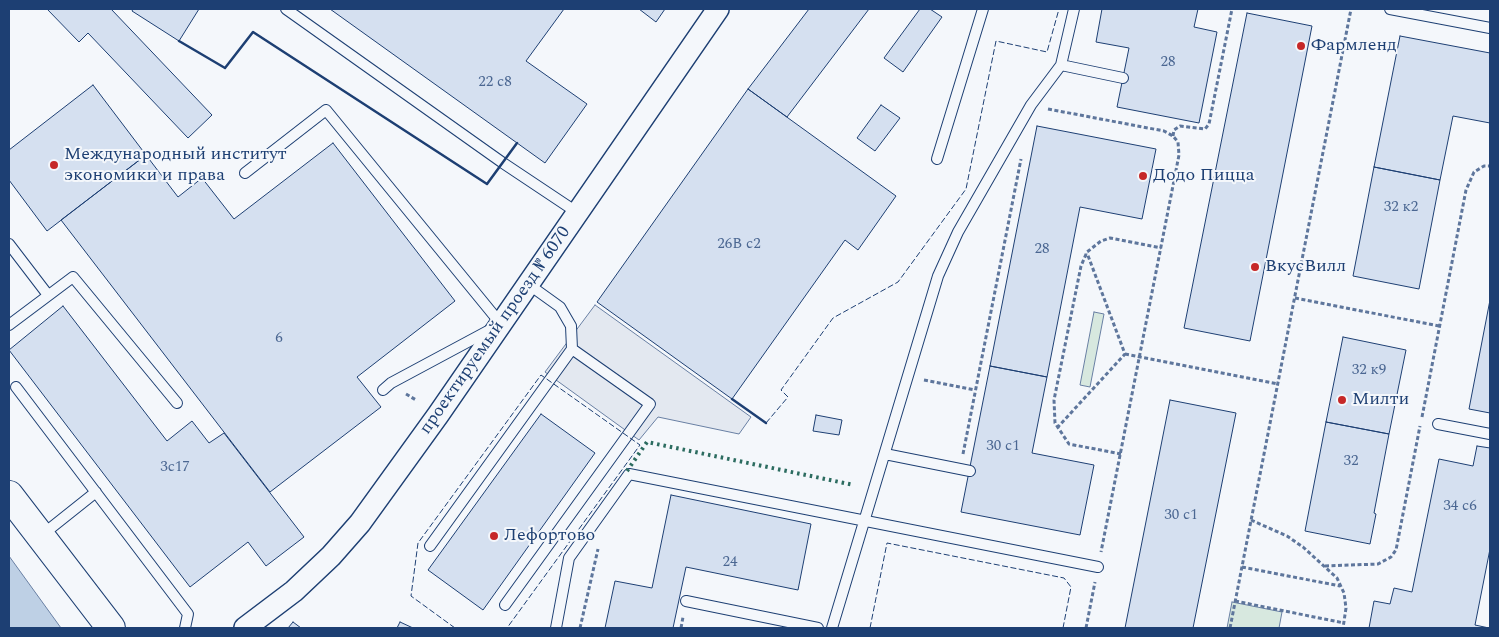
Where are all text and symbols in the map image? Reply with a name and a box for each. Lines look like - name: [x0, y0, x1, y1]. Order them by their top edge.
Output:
- place label: Фармленд: [1311, 35, 1397, 57]
- marker: Фармленд: [1295, 40, 1307, 52]
- house number: 28: [1161, 54, 1175, 72]
- house number: 22 с8: [478, 74, 512, 92]
- place label: Международный институт экономики и права: [64, 144, 287, 186]
- marker: Международный институт экономики и права: [48, 159, 60, 171]
- place label: Додо Пицца: [1153, 165, 1254, 187]
- marker: Додо Пицца: [1137, 170, 1149, 182]
- house number: 32 к2: [1384, 199, 1418, 217]
- street label: проектируемый проезд № 6070: [416, 223, 576, 439]
- house number: 26В с2: [717, 236, 761, 254]
- house number: 28: [1035, 241, 1049, 259]
- place label: ВкусВилл: [1265, 256, 1346, 278]
- marker: ВкусВилл: [1249, 261, 1261, 273]
- house number: 6: [275, 330, 283, 348]
- house number: 32 к9: [1352, 362, 1386, 380]
- place label: Милти: [1352, 389, 1409, 411]
- marker: Милти: [1336, 394, 1348, 406]
- house number: 30 с1: [986, 438, 1020, 456]
- house number: 32: [1344, 453, 1358, 471]
- house number: 3с17: [160, 459, 190, 477]
- house number: 34 с6: [1443, 498, 1477, 516]
- house number: 30 с1: [1164, 507, 1198, 525]
- place label: Лефортово: [504, 525, 595, 547]
- marker: Лефортово: [488, 530, 500, 542]
- house number: 24: [723, 554, 737, 572]

